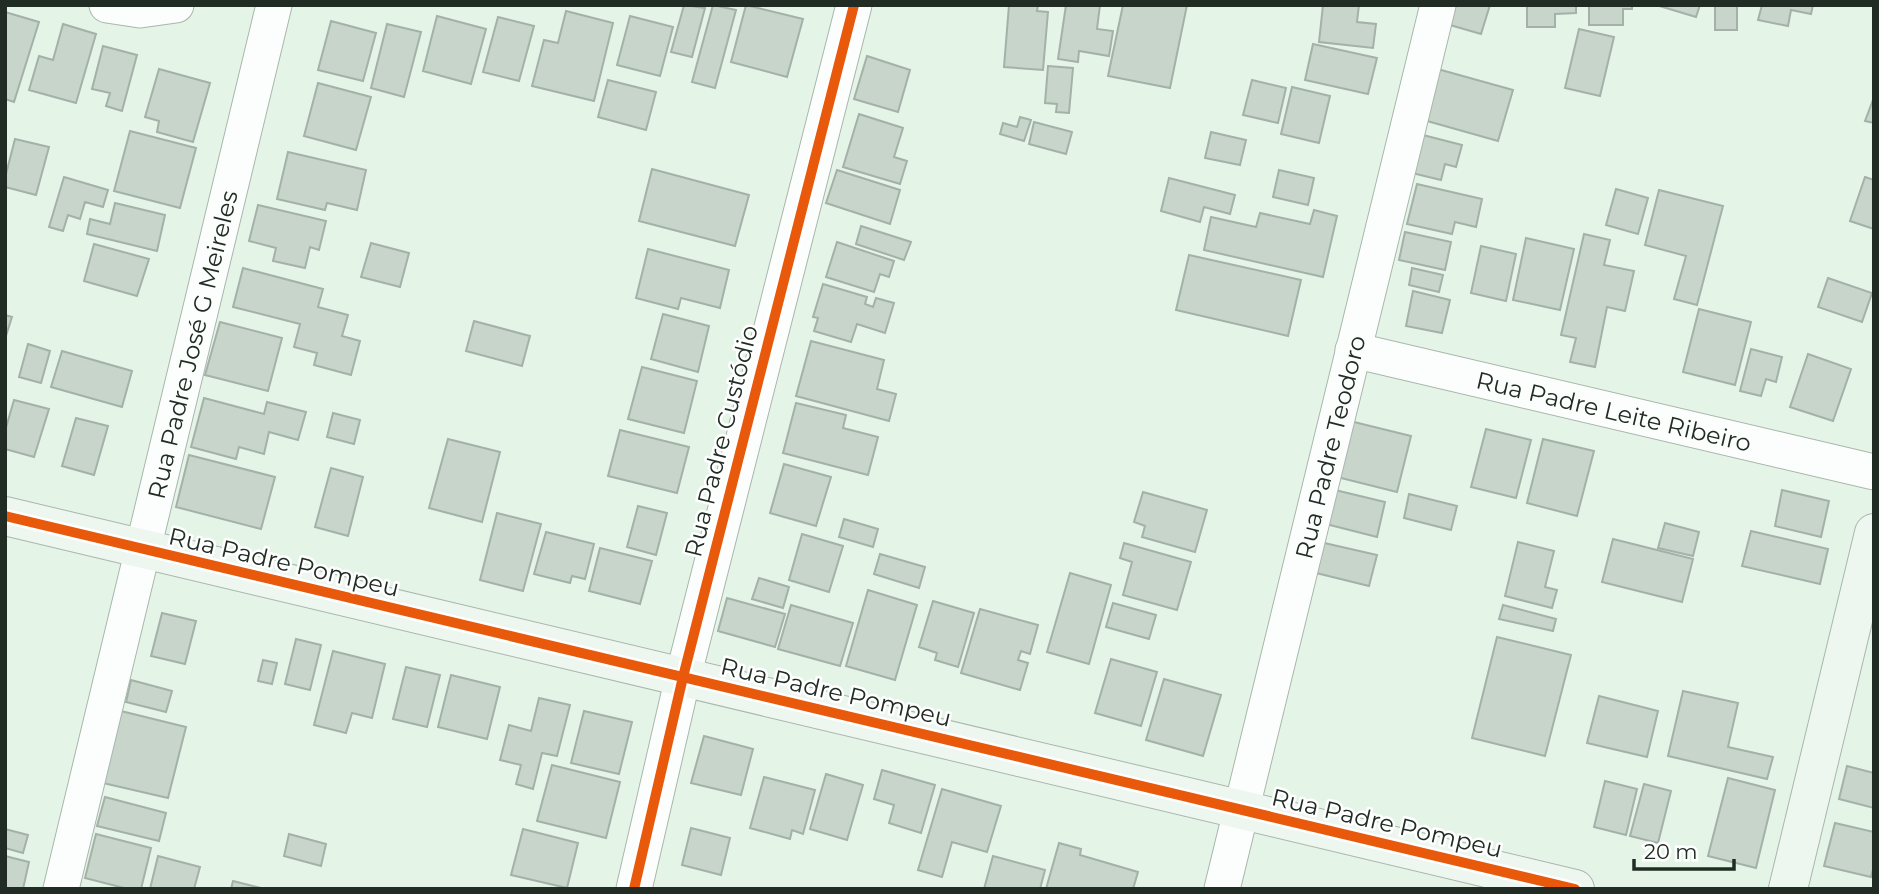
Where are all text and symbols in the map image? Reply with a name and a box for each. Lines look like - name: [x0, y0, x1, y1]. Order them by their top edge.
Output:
- street label: Rua Padre José G Meireles: [141, 187, 243, 502]
- street label: Rua Padre Custódio: [678, 322, 764, 560]
- street label: Rua Padre Teodoro: [1289, 332, 1371, 562]
- street label: Rua Padre Leite Ribeiro: [1474, 365, 1754, 457]
- street label: Rua Padre Pompeu: [166, 521, 402, 603]
- street label: Rua Padre Pompeu: [718, 651, 954, 733]
- street label: Rua Padre Pompeu: [1269, 782, 1505, 864]
- scale bar: [1634, 828, 1734, 872]
- text: 20 m: [1644, 839, 1698, 864]

